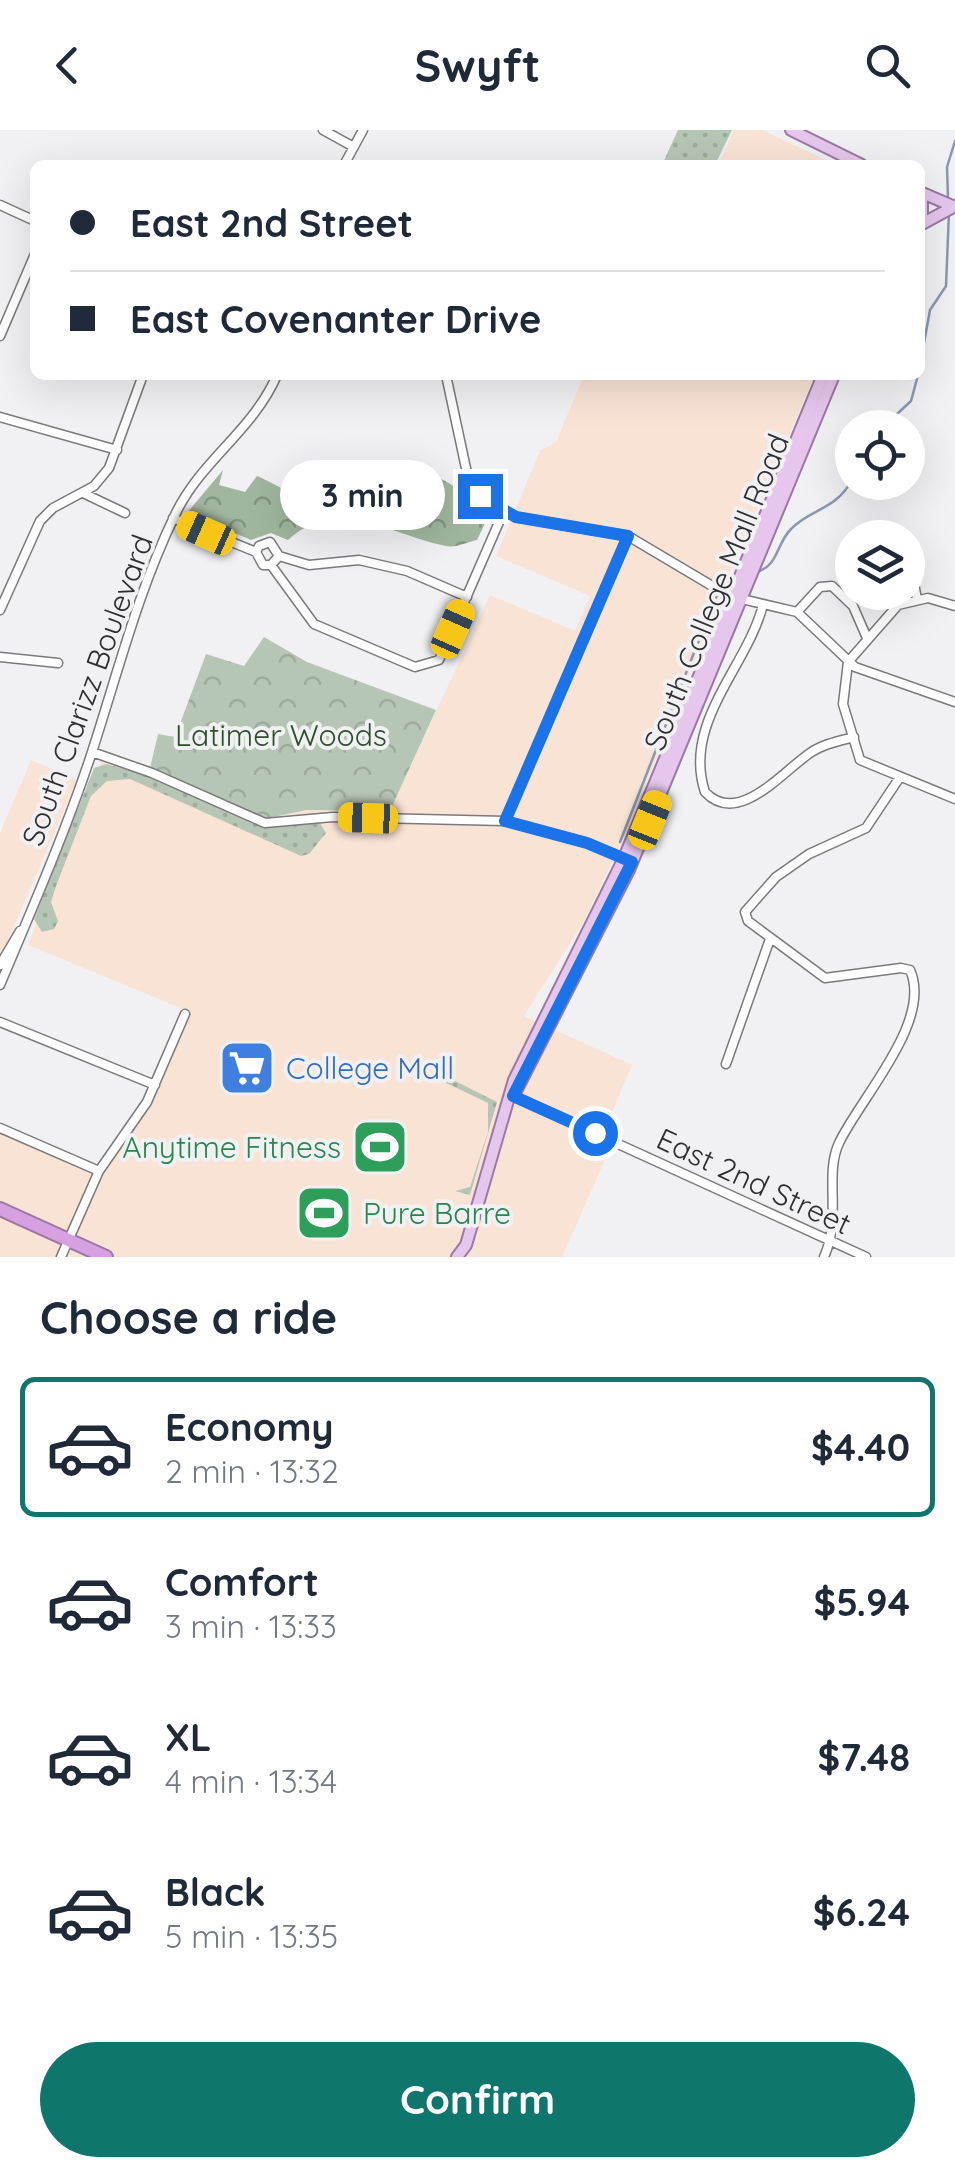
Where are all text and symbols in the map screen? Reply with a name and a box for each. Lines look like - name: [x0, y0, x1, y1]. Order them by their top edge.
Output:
- text: Swyft: [414, 37, 541, 93]
- icon: back: [40, 38, 95, 93]
- icon: search: [860, 38, 915, 93]
- text: East 2nd Street: [130, 199, 413, 247]
- text: East Covenanter Drive: [130, 295, 541, 343]
- map controls: [835, 410, 925, 610]
- button: locate: [835, 410, 925, 500]
- street label: South College Mall Road: [635, 428, 797, 756]
- callout: 3 min: [280, 461, 445, 531]
- route end: [458, 474, 503, 519]
- text: 3 min: [321, 475, 404, 515]
- car: [172, 507, 240, 559]
- button: layers: [835, 520, 925, 610]
- street label: South Clarizz Boulevard: [13, 529, 161, 851]
- car: [427, 595, 479, 663]
- park label: Latimer Woods: [175, 716, 387, 754]
- car: [625, 787, 675, 853]
- car: [337, 802, 399, 834]
- supermarket icon: College Mall: [217, 1038, 277, 1098]
- place label: College Mall: [286, 1049, 454, 1087]
- route start: [573, 1111, 618, 1156]
- sports icon: Anytime Fitness: [350, 1117, 410, 1177]
- street label: East 2nd Street: [651, 1119, 857, 1243]
- place label: Anytime Fitness: [122, 1128, 341, 1166]
- sports icon: Pure Barre: [294, 1183, 354, 1243]
- place label: Pure Barre: [363, 1194, 511, 1232]
- text: Choose a ride: [40, 1289, 337, 1345]
- icon: car: [45, 1402, 135, 1492]
- text: Economy: [165, 1403, 334, 1451]
- text: $4.40: [811, 1423, 910, 1471]
- text: 2 min · 13:32: [165, 1451, 339, 1491]
- icon: car: [45, 1557, 135, 1647]
- text: Comfort: [165, 1558, 319, 1606]
- text: $5.94: [814, 1578, 910, 1626]
- text: 3 min · 13:33: [165, 1606, 337, 1646]
- icon: car: [45, 1712, 135, 1802]
- text: XL: [165, 1713, 211, 1761]
- text: $7.48: [818, 1733, 910, 1781]
- text: 4 min · 13:34: [165, 1761, 337, 1801]
- icon: car: [45, 1867, 135, 1957]
- text: Black: [165, 1868, 265, 1916]
- text: $6.24: [813, 1888, 910, 1936]
- text: 5 min · 13:35: [165, 1916, 338, 1956]
- button: Confirm: [40, 2042, 915, 2157]

